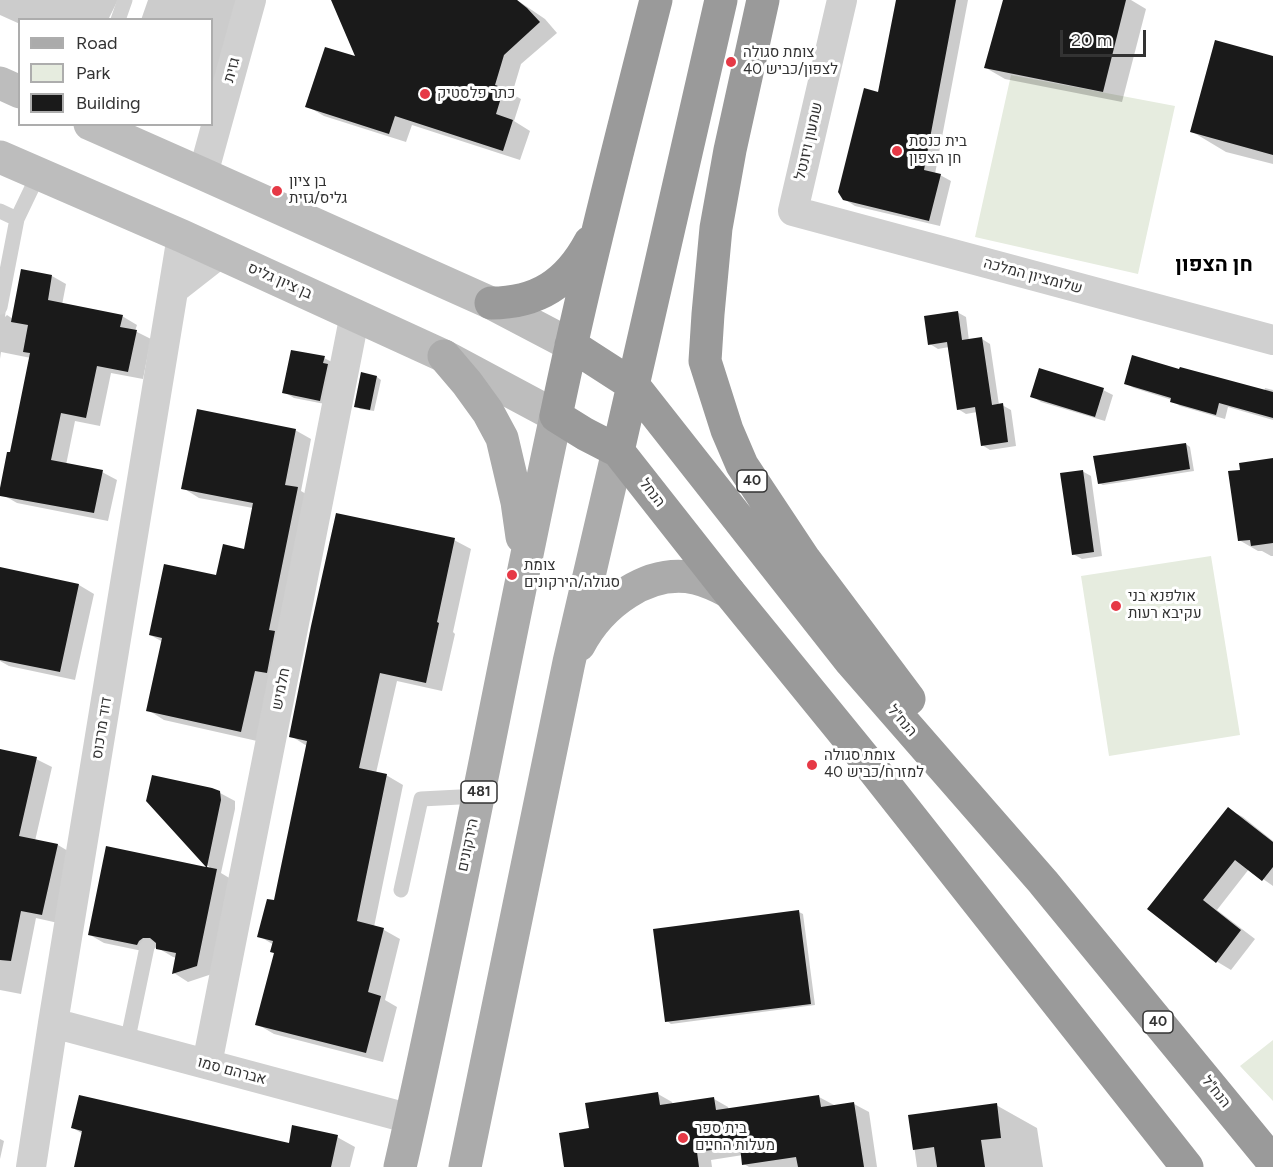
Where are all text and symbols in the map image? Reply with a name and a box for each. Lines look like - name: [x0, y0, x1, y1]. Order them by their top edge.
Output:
- legend: [18, 18, 213, 126]
- scale bar: [1063, 18, 1148, 56]
- text: 20 m: [1071, 29, 1112, 51]
- text: Road: [76, 32, 117, 54]
- place label: צומת סגולה לצפון/כביש 40: [743, 44, 838, 79]
- marker: צומת סגולה לצפון/כביש 40: [724, 55, 738, 69]
- street label: גזית: [220, 56, 244, 84]
- text: Park: [76, 62, 110, 84]
- place label: כתר פלסטיק: [437, 85, 515, 103]
- marker: כתר פלסטיק: [418, 87, 432, 101]
- text: Building: [76, 92, 141, 114]
- street label: שמעון ויזנטל: [791, 100, 827, 182]
- place label: בית כנסת חן הצפון: [909, 133, 967, 168]
- marker: בית כנסת חן הצפון: [890, 144, 904, 158]
- place label: בן ציון גליס/גזית: [289, 173, 347, 208]
- marker: בן ציון גליס/גזית: [270, 184, 284, 198]
- district label: חן הצפון: [1175, 252, 1253, 278]
- street label: שלומציון המלכה: [982, 254, 1084, 298]
- street label: בן ציון גליס: [245, 259, 315, 303]
- road number: 40: [737, 470, 767, 492]
- street label: הנחל: [635, 475, 669, 511]
- place label: צומת סגולה/הירקונים: [524, 557, 620, 592]
- marker: צומת סגולה/הירקונים: [505, 568, 519, 582]
- place label: אולפנא בני עקיבא רעות: [1128, 588, 1202, 623]
- marker: אולפנא בני עקיבא רעות: [1109, 599, 1123, 613]
- street label: חלמיש: [268, 666, 294, 712]
- street label: דוד מרכוס: [88, 696, 116, 760]
- street label: הנח"ל: [883, 702, 921, 740]
- place label: צומת סגולה למזרח/כביש 40: [824, 747, 924, 782]
- marker: צומת סגולה למזרח/כביש 40: [805, 758, 819, 772]
- road number: 481: [461, 781, 497, 803]
- street label: הירקונים: [454, 817, 482, 873]
- road number: 40: [1143, 1011, 1173, 1033]
- street label: אברהם סמו: [196, 1053, 268, 1089]
- street label: הנח"ל: [1198, 1072, 1234, 1112]
- place label: בית ספר מעלות החיים: [695, 1120, 775, 1155]
- marker: בית ספר מעלות החיים: [676, 1131, 690, 1145]

